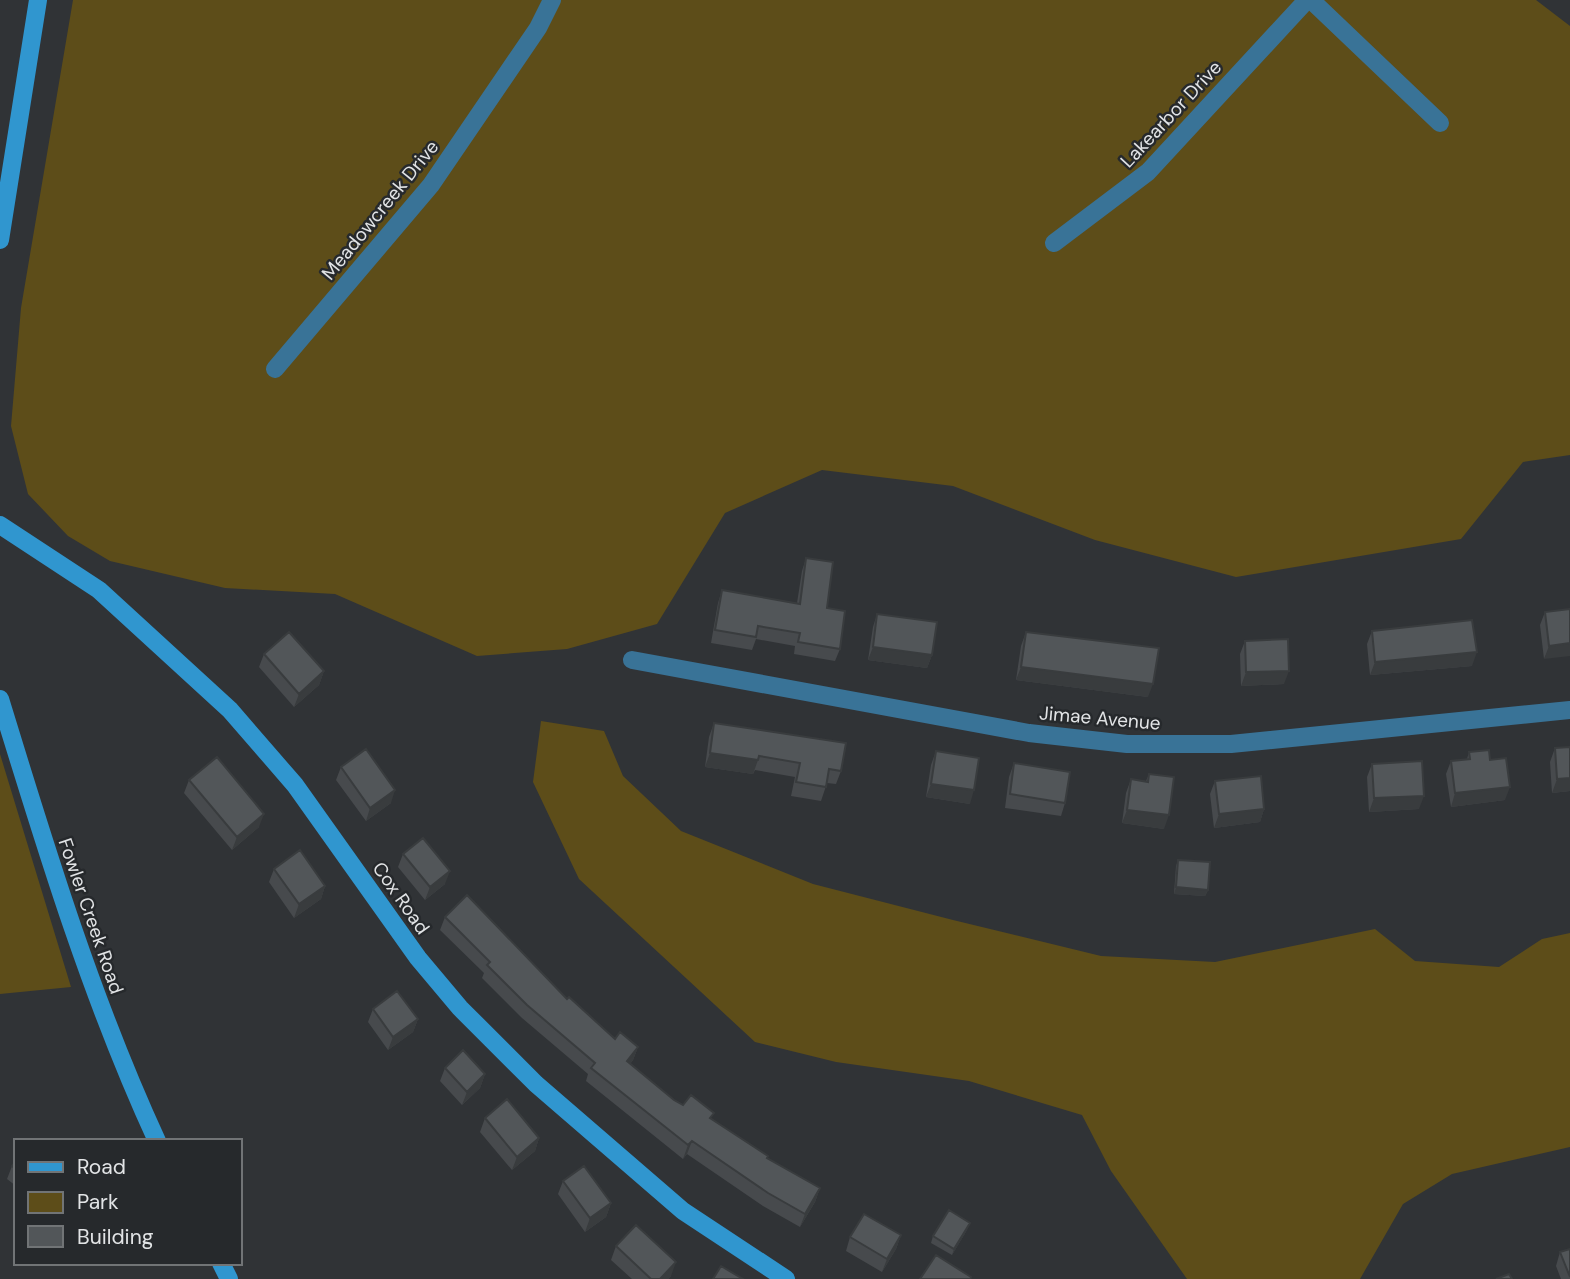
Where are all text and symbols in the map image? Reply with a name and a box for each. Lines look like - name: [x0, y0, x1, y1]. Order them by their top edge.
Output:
- street label: Lakearbor Drive: [1115, 55, 1227, 173]
- street label: Meadowcreek Drive: [316, 135, 444, 285]
- street label: Jimae Avenue: [1038, 700, 1162, 736]
- street label: Fowler Creek Road: [53, 835, 129, 997]
- street label: Cox Road: [367, 857, 435, 939]
- legend: [14, 1139, 242, 1265]
- text: Road: [77, 1153, 126, 1181]
- text: Park: [77, 1188, 119, 1216]
- text: Building: [77, 1223, 154, 1251]

